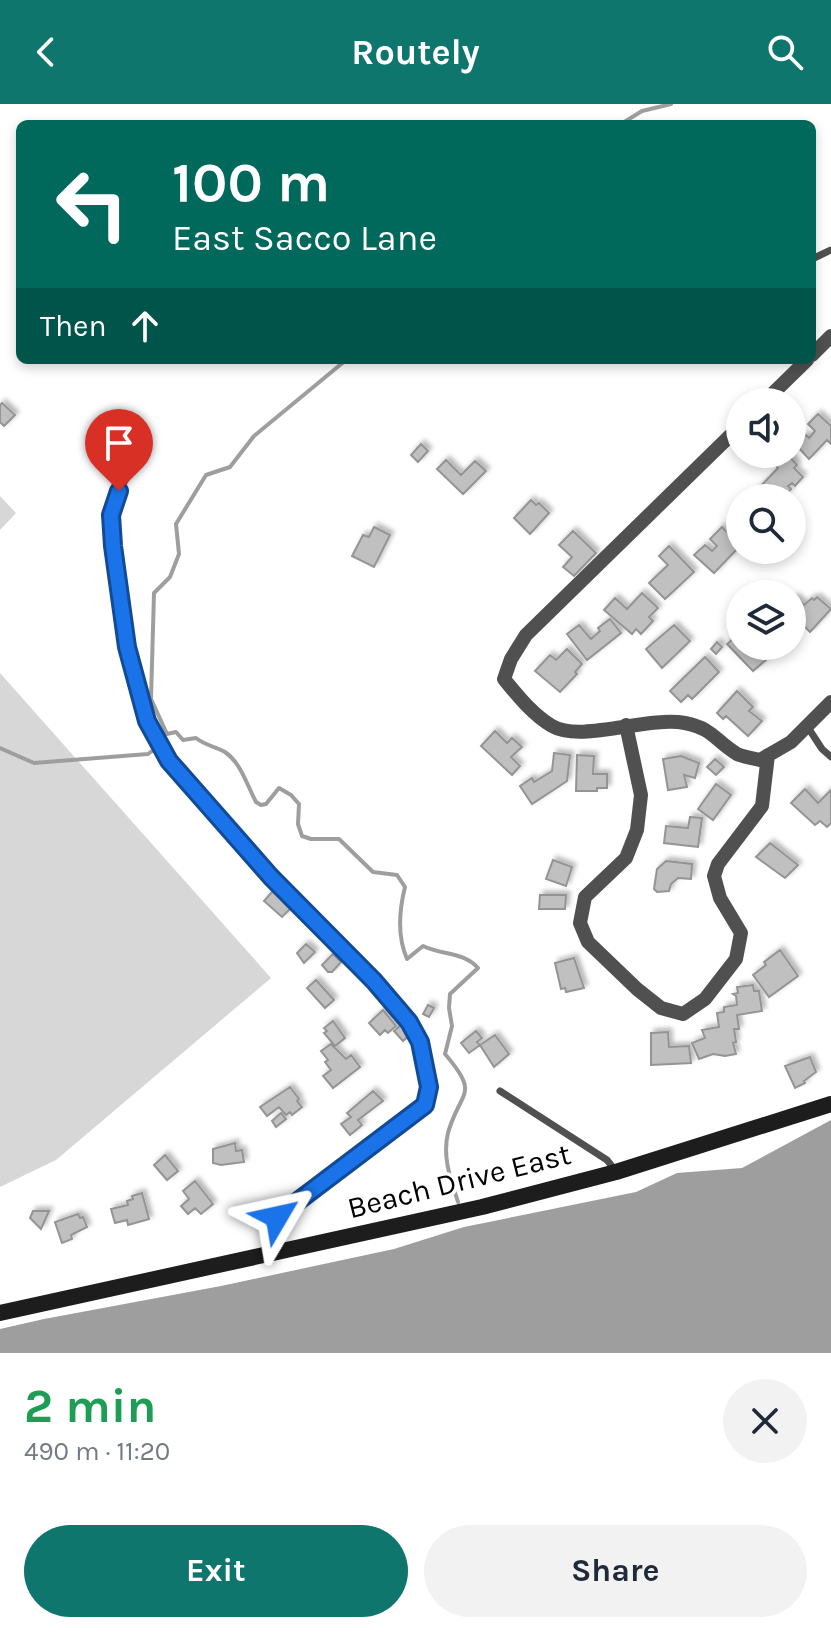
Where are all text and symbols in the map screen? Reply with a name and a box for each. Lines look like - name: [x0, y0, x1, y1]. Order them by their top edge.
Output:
- icon: back: [24, 30, 68, 74]
- icon: search: [763, 30, 807, 74]
- text: Routely: [351, 31, 480, 73]
- text: 100 m: [172, 150, 330, 215]
- icon: left: [40, 152, 144, 256]
- text: East Sacco Lane: [172, 217, 437, 259]
- icon: ahead: [123, 304, 167, 348]
- text: Then: [40, 308, 107, 344]
- map controls: [726, 388, 806, 660]
- button: sound: [726, 388, 806, 468]
- pin: [85, 409, 153, 491]
- icon: arrive: [97, 421, 141, 465]
- button: search: [726, 484, 806, 564]
- button: layers: [726, 580, 806, 660]
- street label: Beach Drive East: [344, 1136, 574, 1226]
- position arrow: [235, 1175, 319, 1259]
- text: 2 min: [24, 1378, 156, 1434]
- button: close: [723, 1379, 807, 1463]
- text: 490 m · 11:20: [24, 1436, 170, 1467]
- button: Exit: [24, 1525, 408, 1617]
- button: Share: [424, 1525, 807, 1617]

